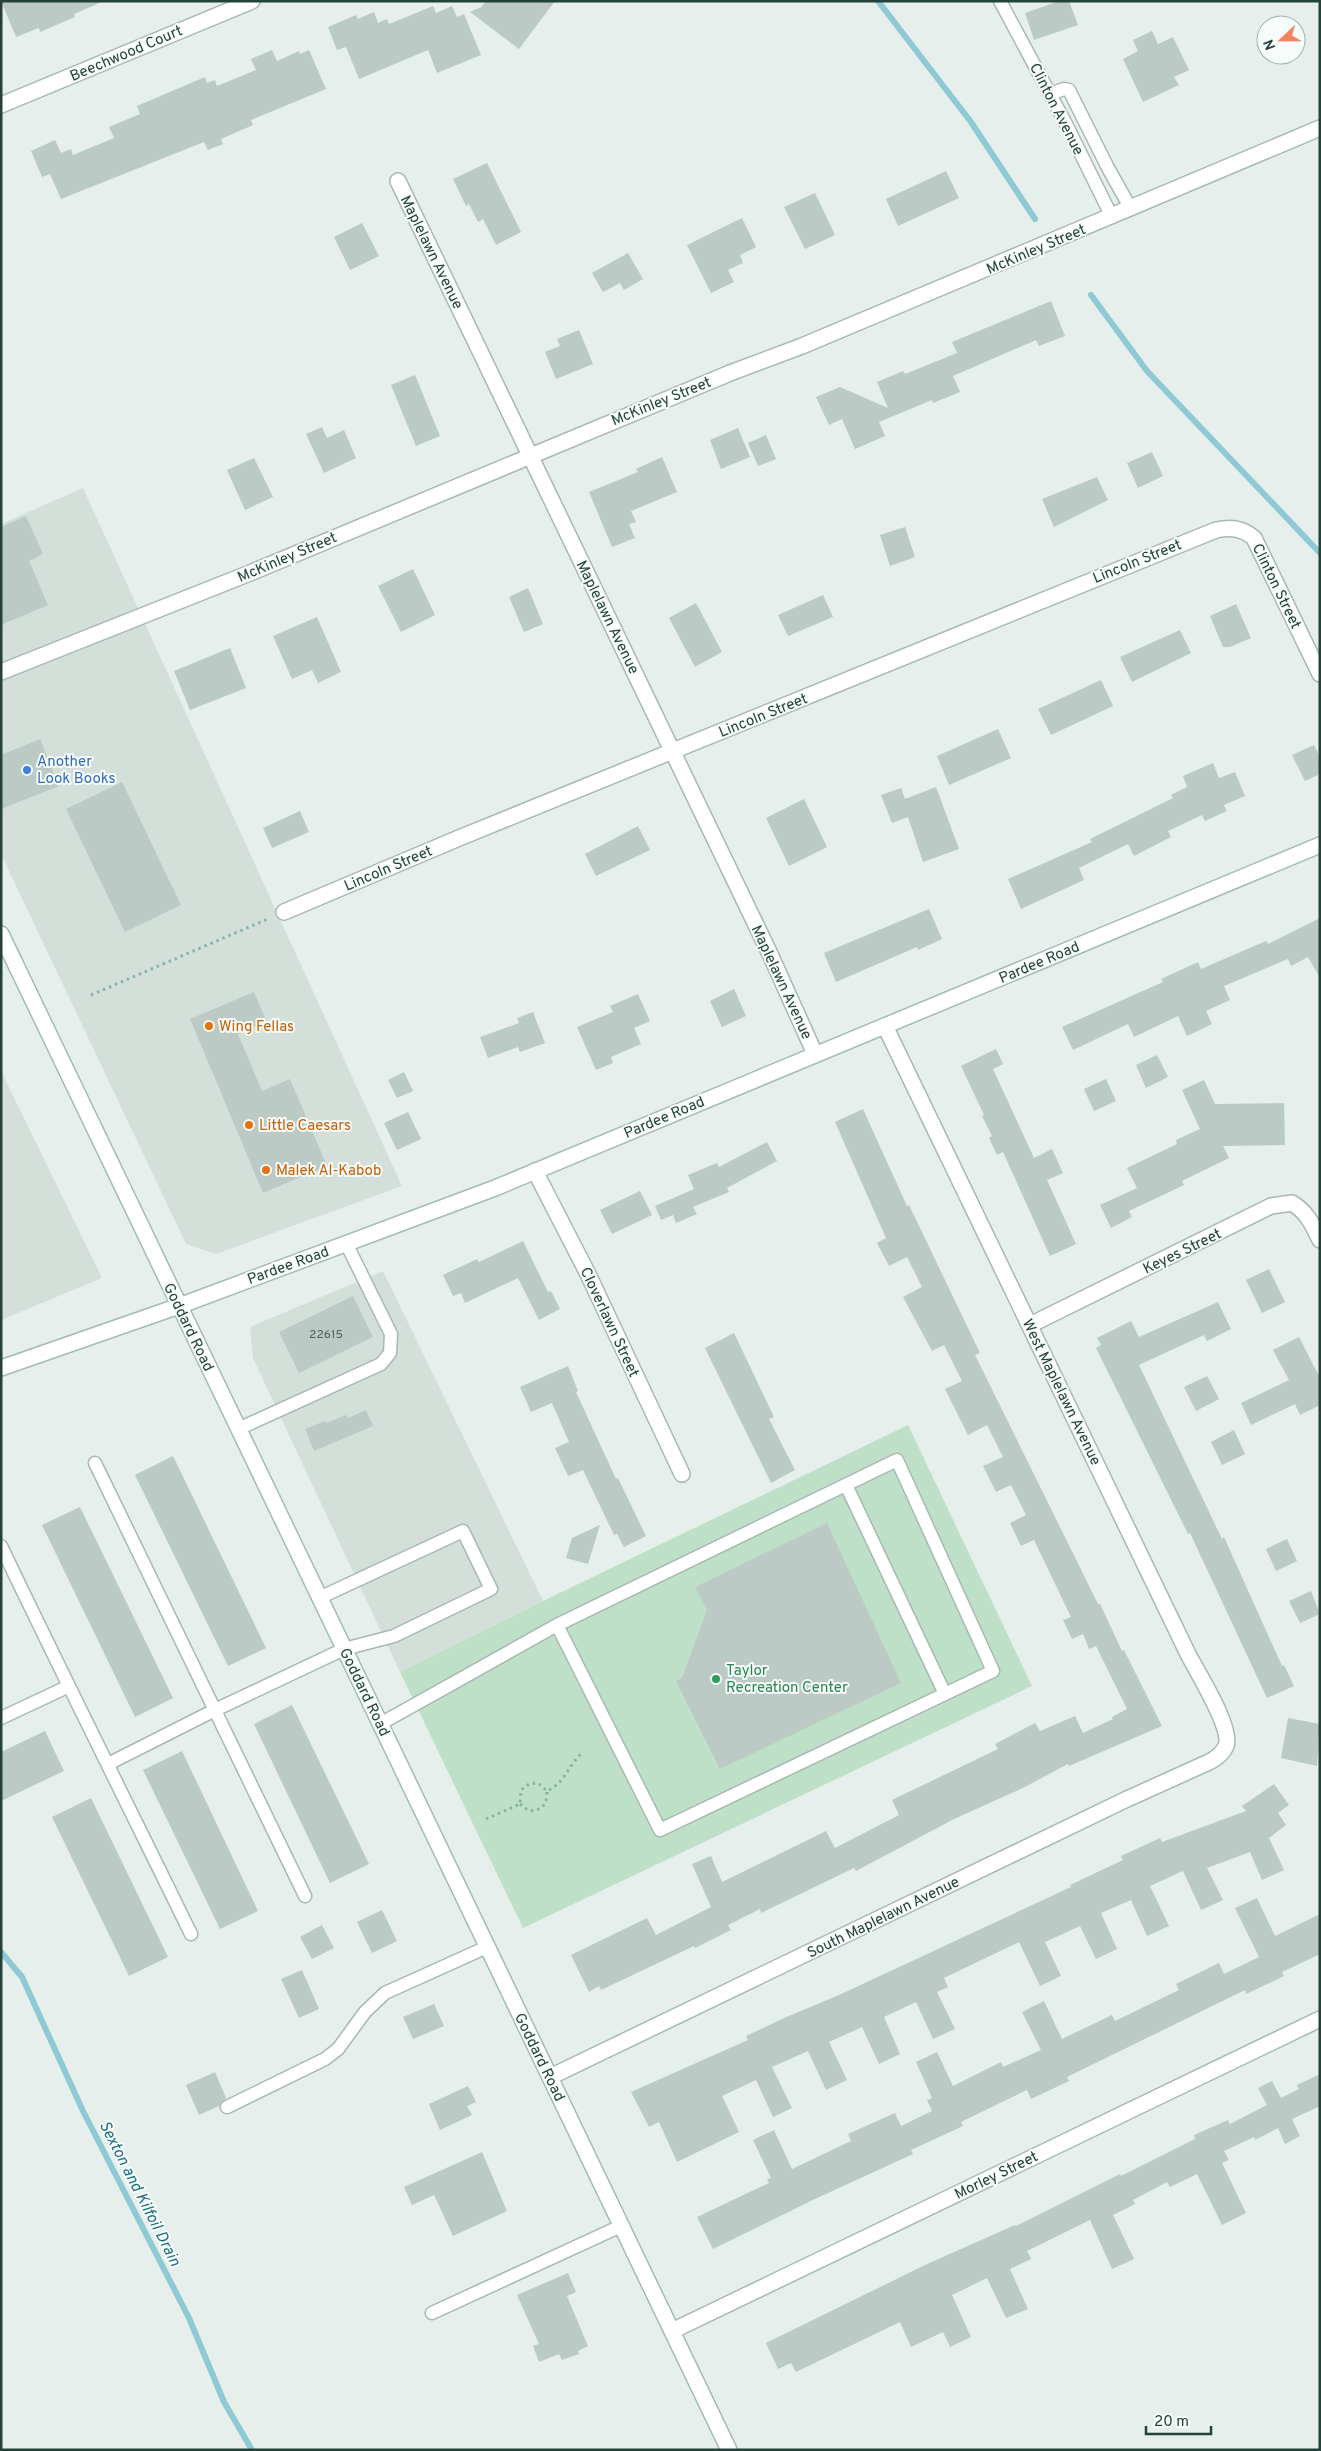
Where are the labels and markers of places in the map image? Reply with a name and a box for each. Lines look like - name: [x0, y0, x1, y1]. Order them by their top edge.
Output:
- place label: Another Look Books: [37, 753, 116, 789]
- marker: Another Look Books: [21, 764, 33, 776]
- place label: Wing Fellas: [219, 1018, 294, 1037]
- marker: Wing Fellas: [203, 1020, 215, 1032]
- place label: Little Caesars: [259, 1117, 351, 1136]
- marker: Little Caesars: [243, 1119, 255, 1131]
- place label: Malek Al-Kabob: [276, 1162, 381, 1181]
- marker: Malek Al-Kabob: [260, 1164, 272, 1176]
- place label: Taylor Recreation Center: [726, 1662, 848, 1698]
- marker: Taylor Recreation Center: [710, 1673, 722, 1685]

